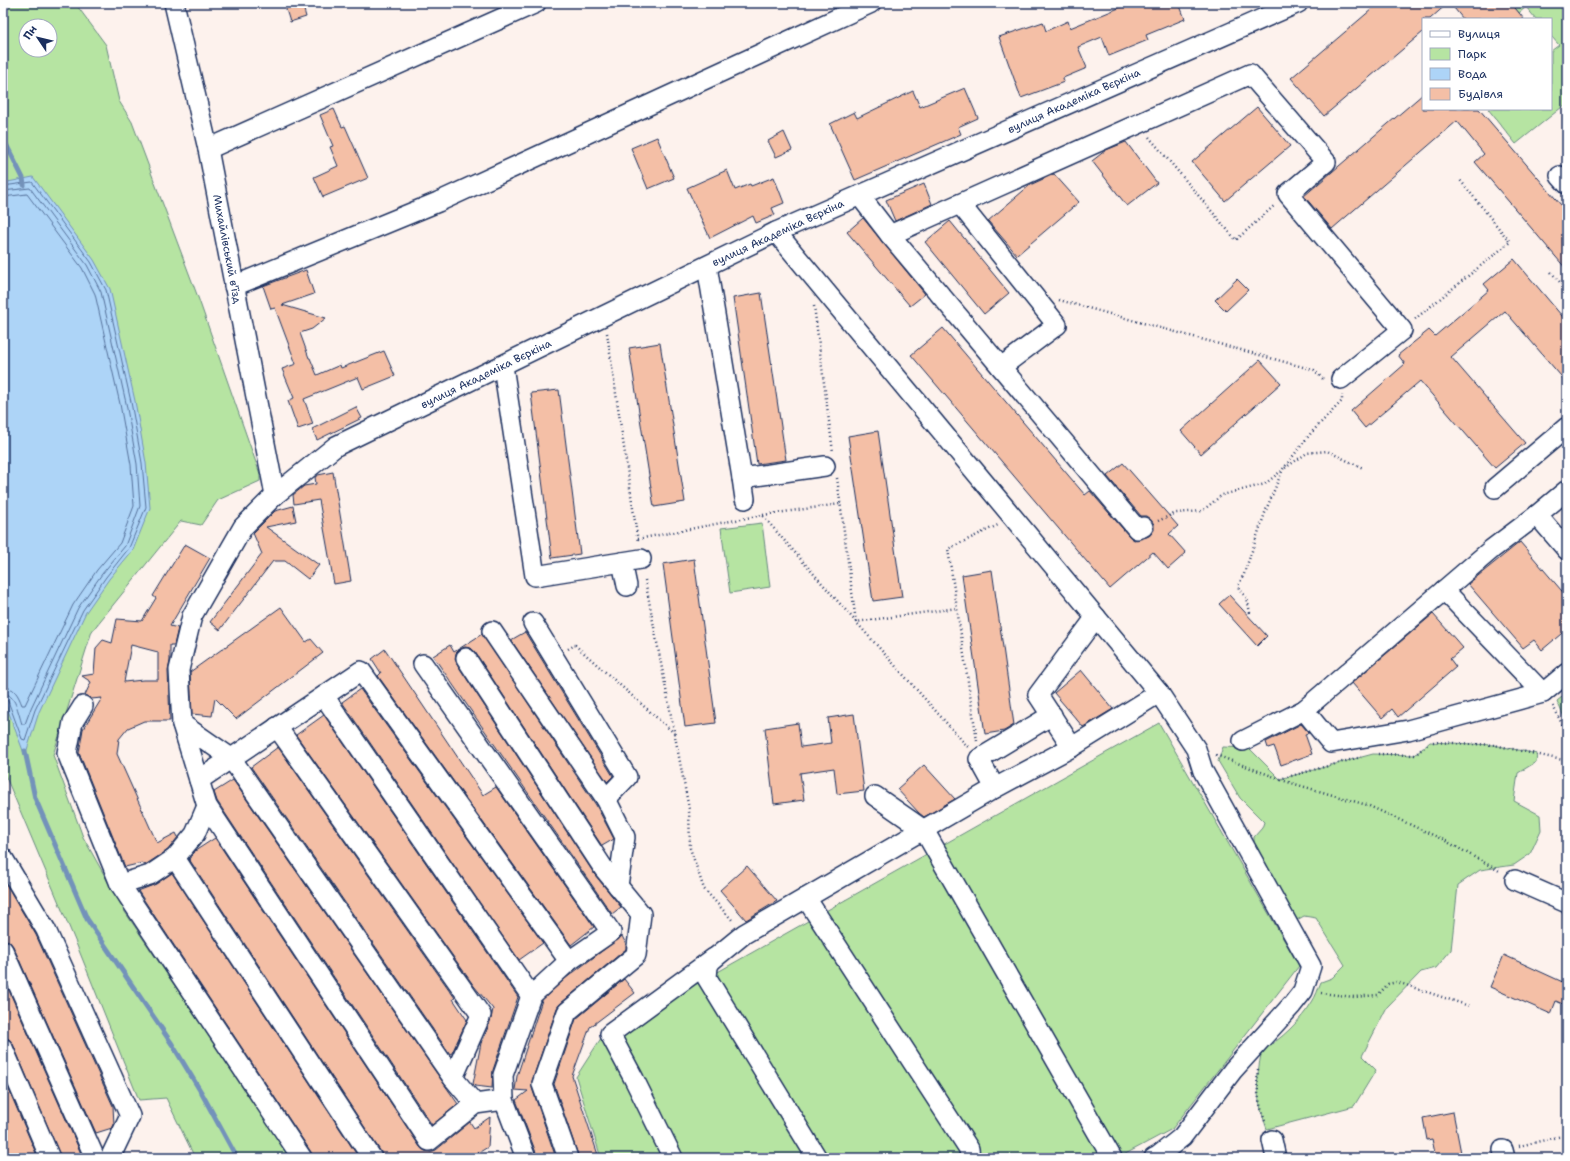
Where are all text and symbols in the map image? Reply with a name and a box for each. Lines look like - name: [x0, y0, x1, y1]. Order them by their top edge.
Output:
- north arrow: [18, 18, 58, 58]
- legend: [1422, 18, 1552, 110]
- text: Пн: [20, 22, 41, 43]
- text: Вулиця: [1458, 26, 1500, 42]
- text: Парк: [1458, 46, 1487, 62]
- street label: вулиця Академіка Вєркіна: [1005, 65, 1143, 137]
- text: Вода: [1458, 66, 1487, 82]
- text: Будівля: [1458, 86, 1503, 102]
- street label: Михайлівський в'їзд: [209, 193, 245, 305]
- street label: вулиця Академіка Вєркіна: [710, 196, 846, 270]
- street label: вулиця Академіка Вєркіна: [418, 336, 554, 412]

